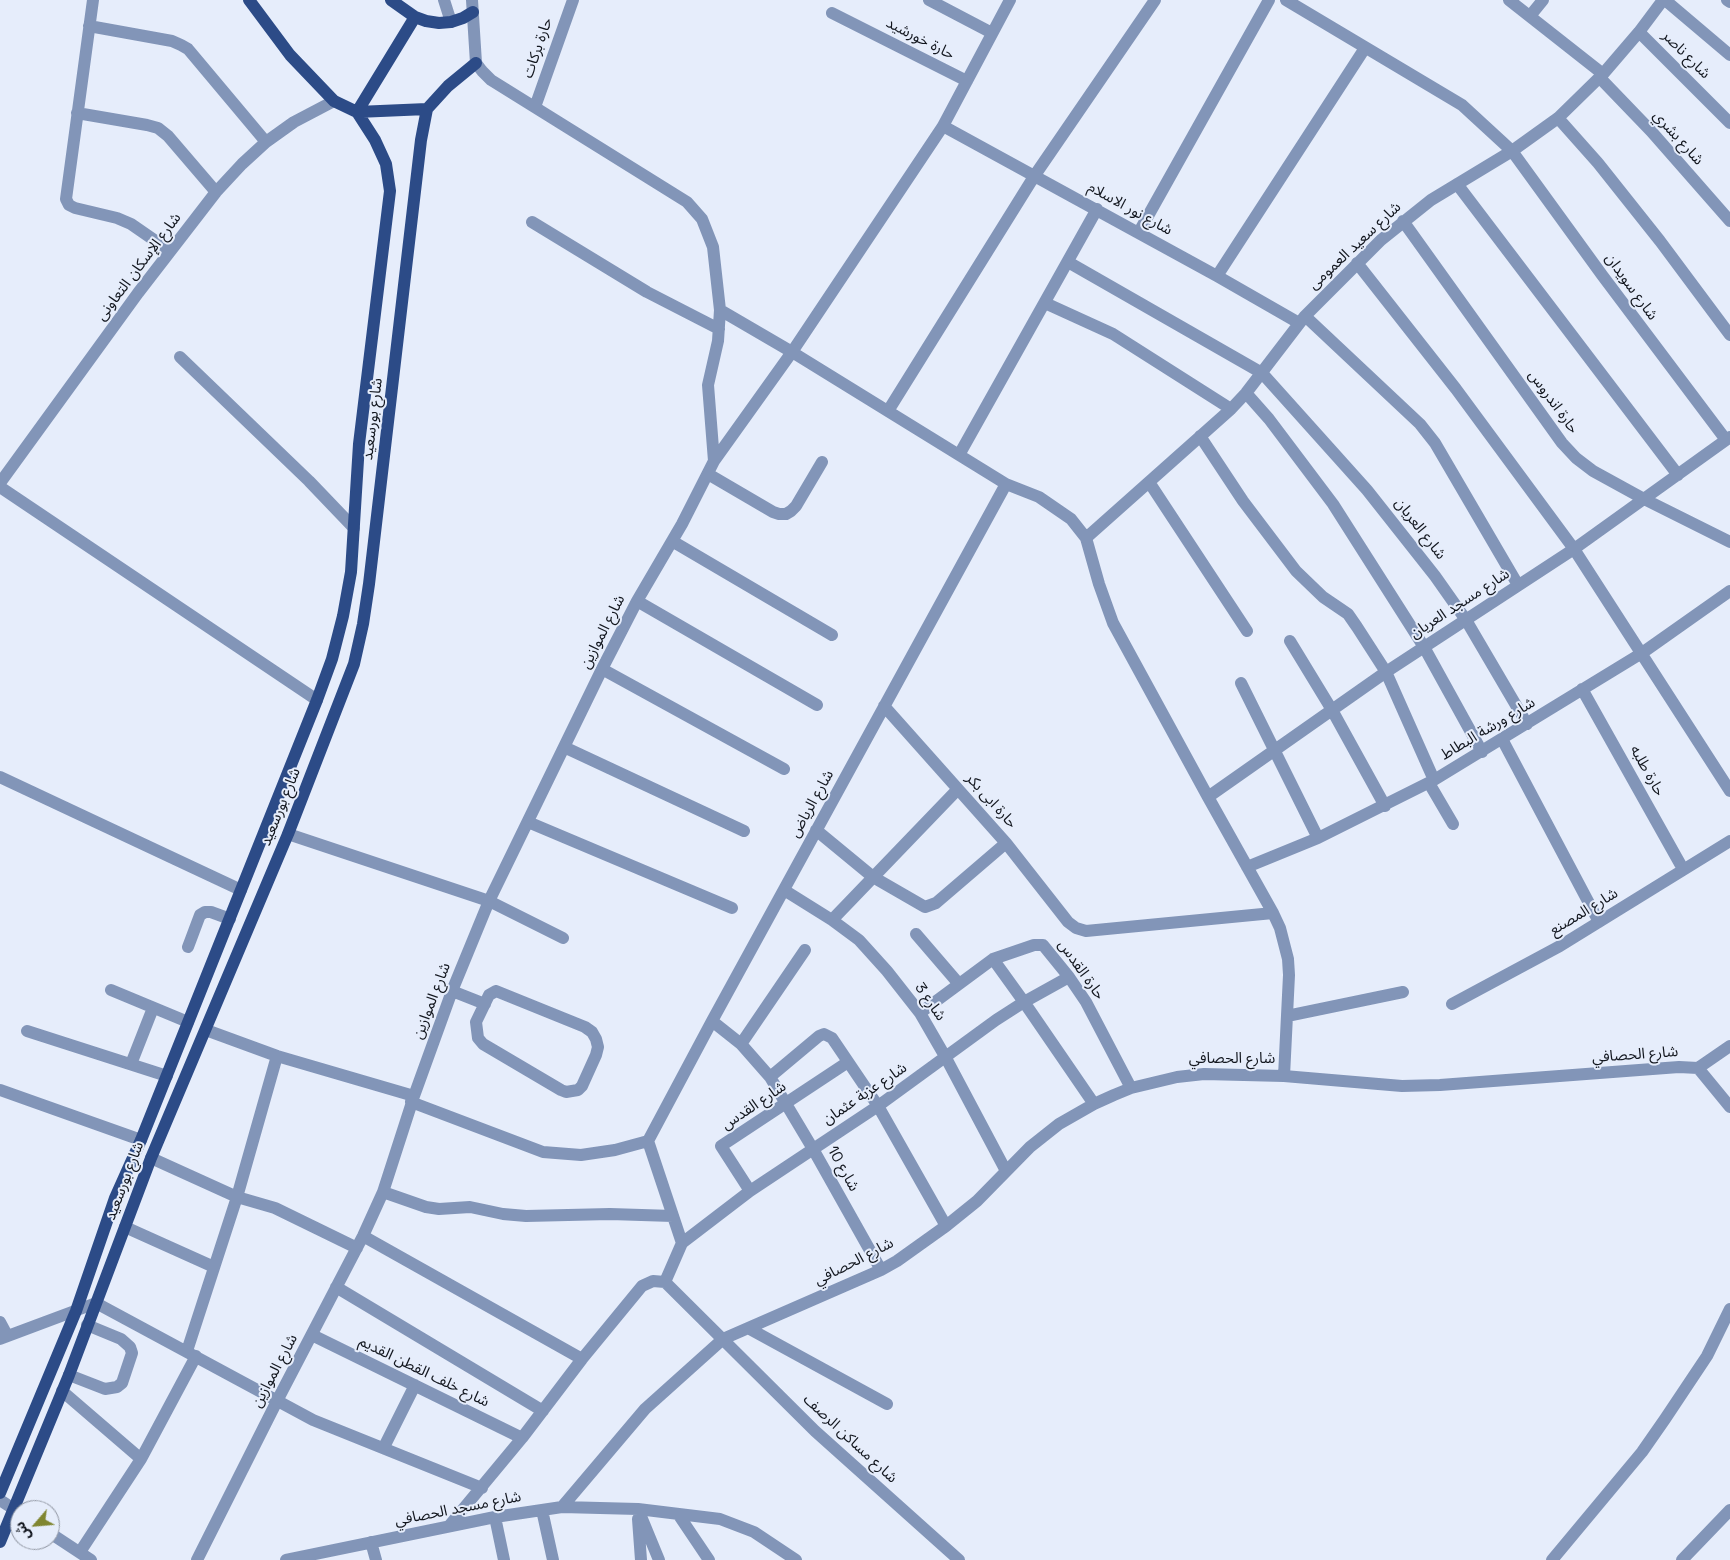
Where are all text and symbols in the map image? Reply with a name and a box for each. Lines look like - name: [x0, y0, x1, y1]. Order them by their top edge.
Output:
- street label: حارة خورشيد: [883, 14, 957, 64]
- street label: حارة بركات: [519, 15, 557, 81]
- street label: شارع ناصر: [1658, 27, 1714, 83]
- street label: شارع بشري: [1649, 107, 1707, 169]
- street label: شارع نور الاسلام: [1085, 178, 1175, 240]
- street label: شارع سعيد العمومى: [1305, 198, 1405, 294]
- street label: شارع الإسكان التعاونى: [93, 210, 185, 324]
- street label: شارع سويدان: [1601, 250, 1661, 324]
- street label: حارة اندروس: [1524, 367, 1582, 437]
- street label: شارع بورسعيد: [359, 377, 387, 461]
- street label: شارع العريان: [1390, 495, 1450, 563]
- street label: شارع مسجد العريان: [1407, 565, 1513, 643]
- street label: شارع الموازين: [577, 592, 629, 672]
- street label: شارع ورشة البطاط: [1437, 694, 1539, 764]
- street label: حارة طلبه: [1626, 743, 1668, 799]
- street label: شارع بورسعيد: [257, 765, 305, 849]
- street label: شارع الرياض: [786, 767, 838, 841]
- street label: حارة ابى بكر: [962, 770, 1020, 832]
- street label: شارع المصنع: [1547, 885, 1621, 939]
- street label: حارة القدس: [1054, 937, 1108, 1003]
- street label: شارع الموازين: [409, 960, 455, 1042]
- street label: شارع 3: [911, 980, 949, 1024]
- street label: شارع الحصافي: [1591, 1043, 1679, 1067]
- street label: شارع الحصافي: [1189, 1050, 1275, 1068]
- street label: شارع عزبة عثمان: [819, 1059, 911, 1129]
- street label: شارع القدس: [718, 1078, 790, 1134]
- street label: شارع بورسعيد: [102, 1139, 148, 1223]
- street label: شارع 10: [823, 1143, 863, 1195]
- street label: شارع الحصافي: [811, 1234, 897, 1290]
- street label: شارع الموازين: [248, 1331, 302, 1411]
- street label: شارع خلف القطن القديم: [356, 1333, 492, 1411]
- street label: شارع مساكن الرصف: [799, 1391, 901, 1487]
- street label: شارع مسجد الحصافي: [393, 1488, 523, 1530]
- north arrow: [10, 1500, 60, 1550]
- text: ش: [10, 1519, 35, 1544]

